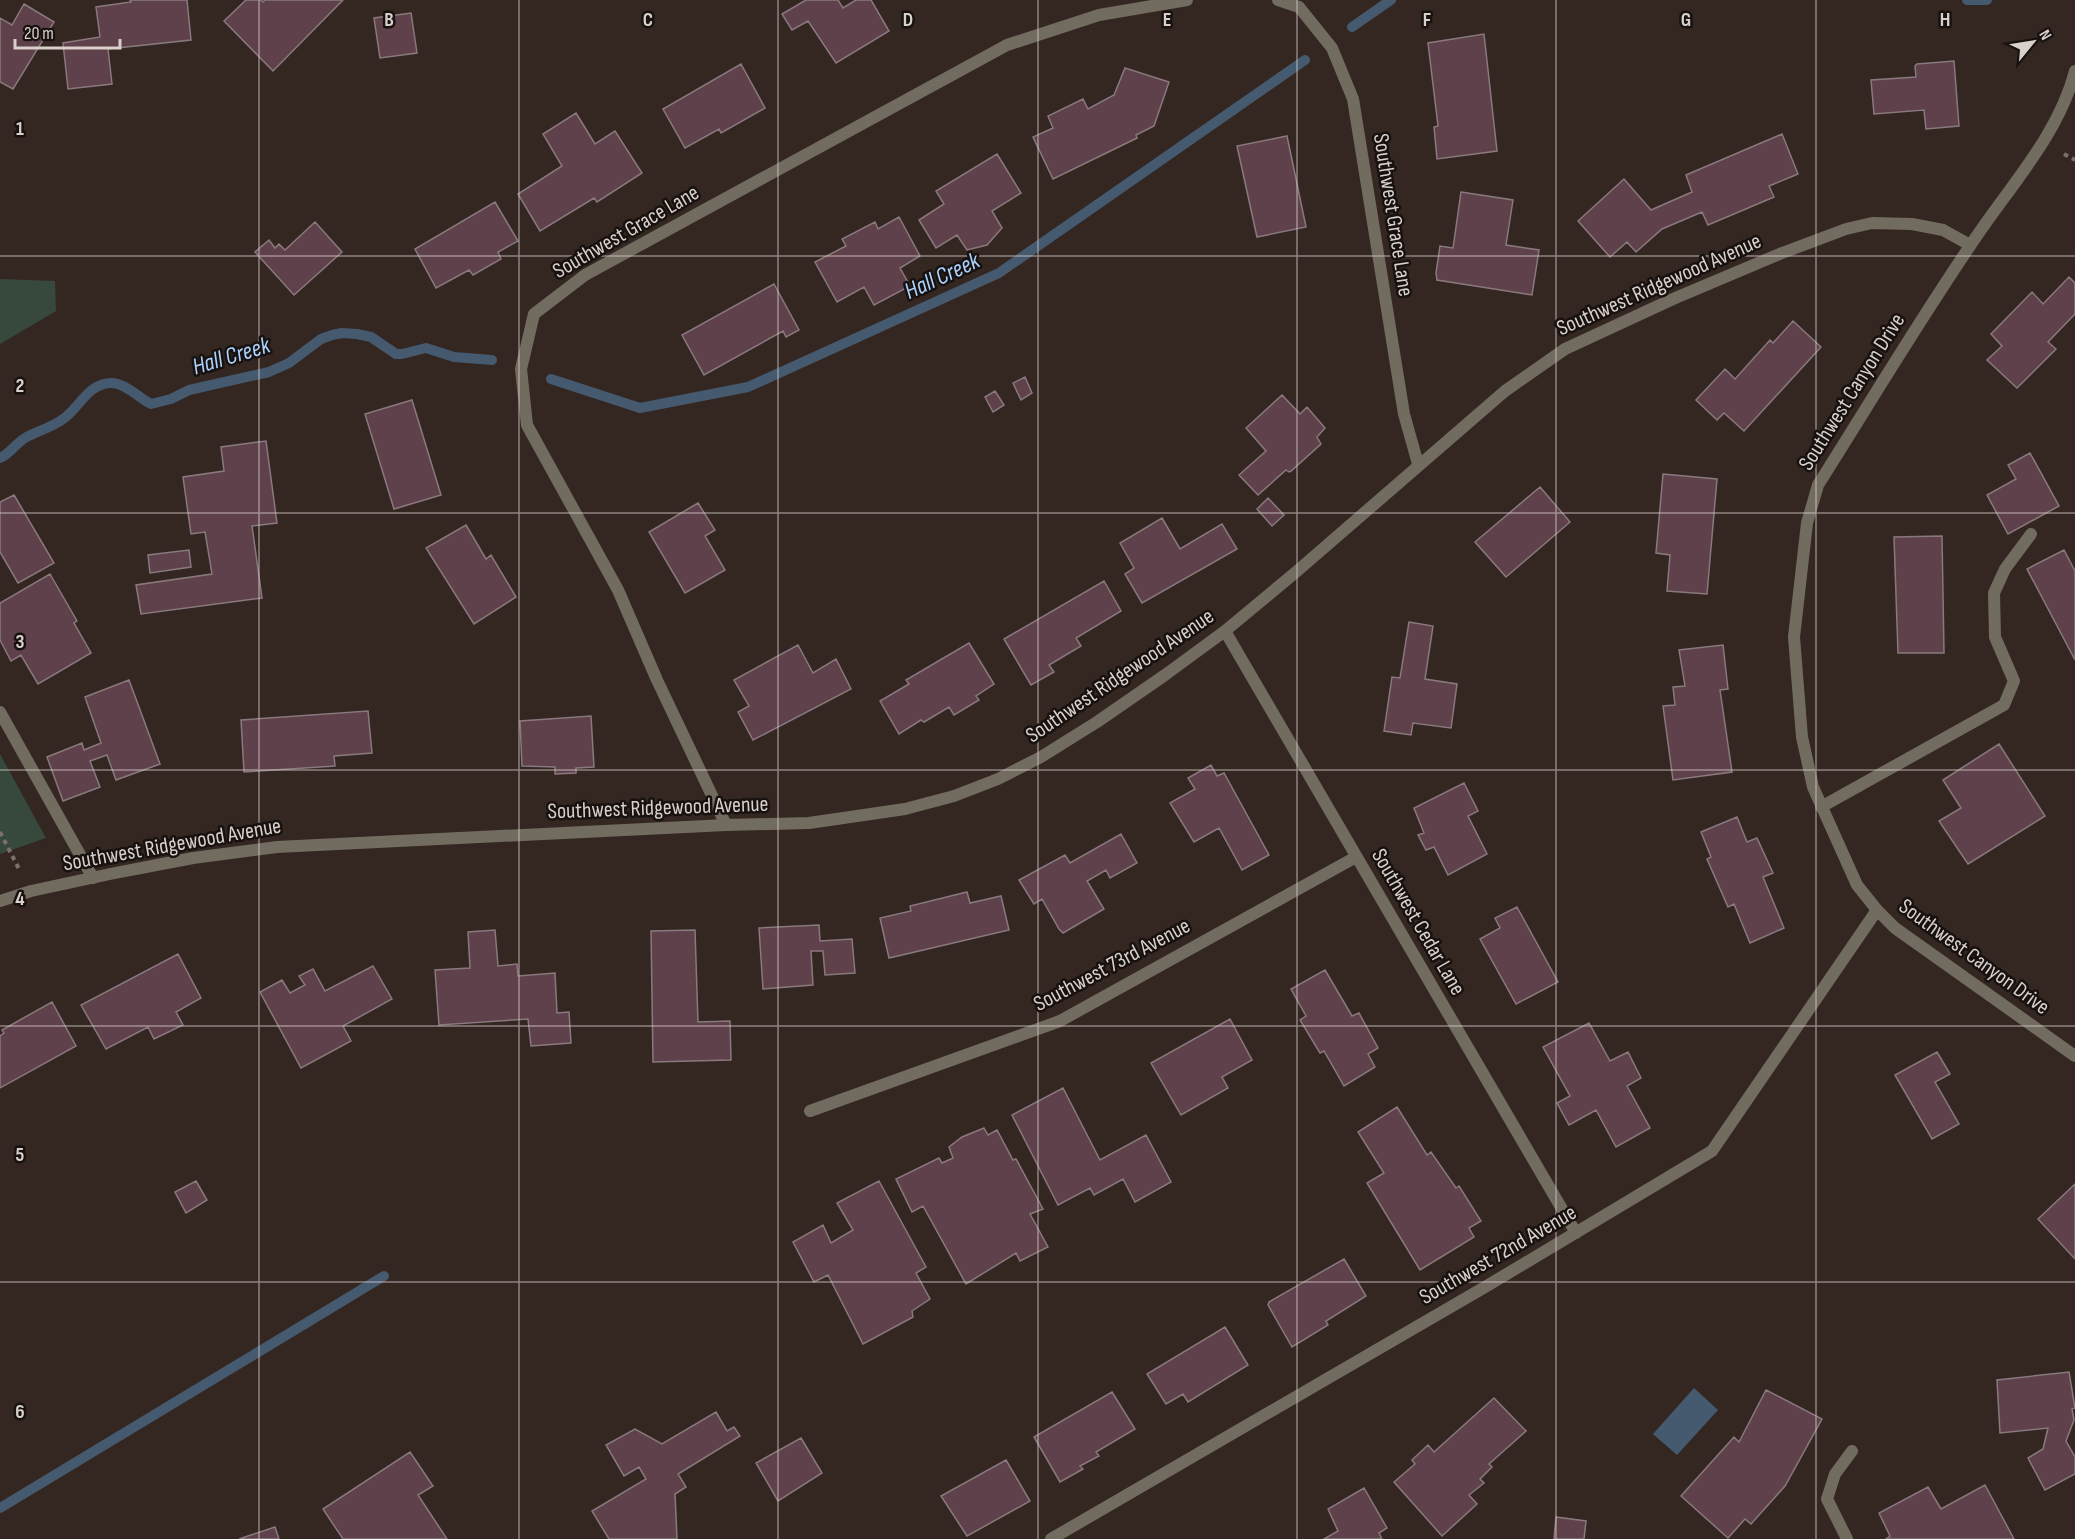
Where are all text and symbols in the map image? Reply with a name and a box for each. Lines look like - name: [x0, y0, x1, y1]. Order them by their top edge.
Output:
- text: B: [384, 8, 394, 32]
- text: C: [643, 8, 653, 32]
- text: D: [903, 8, 913, 32]
- text: E: [1163, 8, 1171, 32]
- text: F: [1423, 8, 1431, 32]
- text: G: [1681, 8, 1691, 32]
- text: H: [1940, 8, 1950, 32]
- scale bar: [15, 12, 120, 50]
- north arrow: [2003, 12, 2063, 72]
- text: 20 m: [24, 23, 54, 44]
- text: N: [2034, 27, 2055, 44]
- text: 1: [16, 117, 24, 141]
- street label: Southwest Grace Lane: [1367, 132, 1419, 298]
- street label: Southwest Grace Lane: [548, 179, 704, 285]
- street label: Southwest Ridgewood Avenue: [1553, 228, 1765, 342]
- water label: Hall Creek: [900, 246, 985, 306]
- street label: Southwest Canyon Drive: [1793, 309, 1911, 475]
- water label: Hall Creek: [189, 330, 274, 382]
- text: 2: [16, 374, 24, 398]
- street label: Southwest Ridgewood Avenue: [1021, 603, 1219, 749]
- text: 3: [16, 630, 25, 654]
- street label: Southwest Ridgewood Avenue: [547, 791, 769, 825]
- street label: Southwest Ridgewood Avenue: [61, 813, 283, 877]
- street label: Southwest Cedar Lane: [1365, 844, 1471, 1000]
- text: 4: [15, 887, 25, 911]
- street label: Southwest Canyon Drive: [1893, 893, 2055, 1021]
- street label: Southwest 73rd Avenue: [1029, 912, 1195, 1018]
- text: 5: [16, 1143, 25, 1167]
- street label: Southwest 72nd Avenue: [1415, 1199, 1581, 1311]
- text: 6: [15, 1400, 25, 1424]

